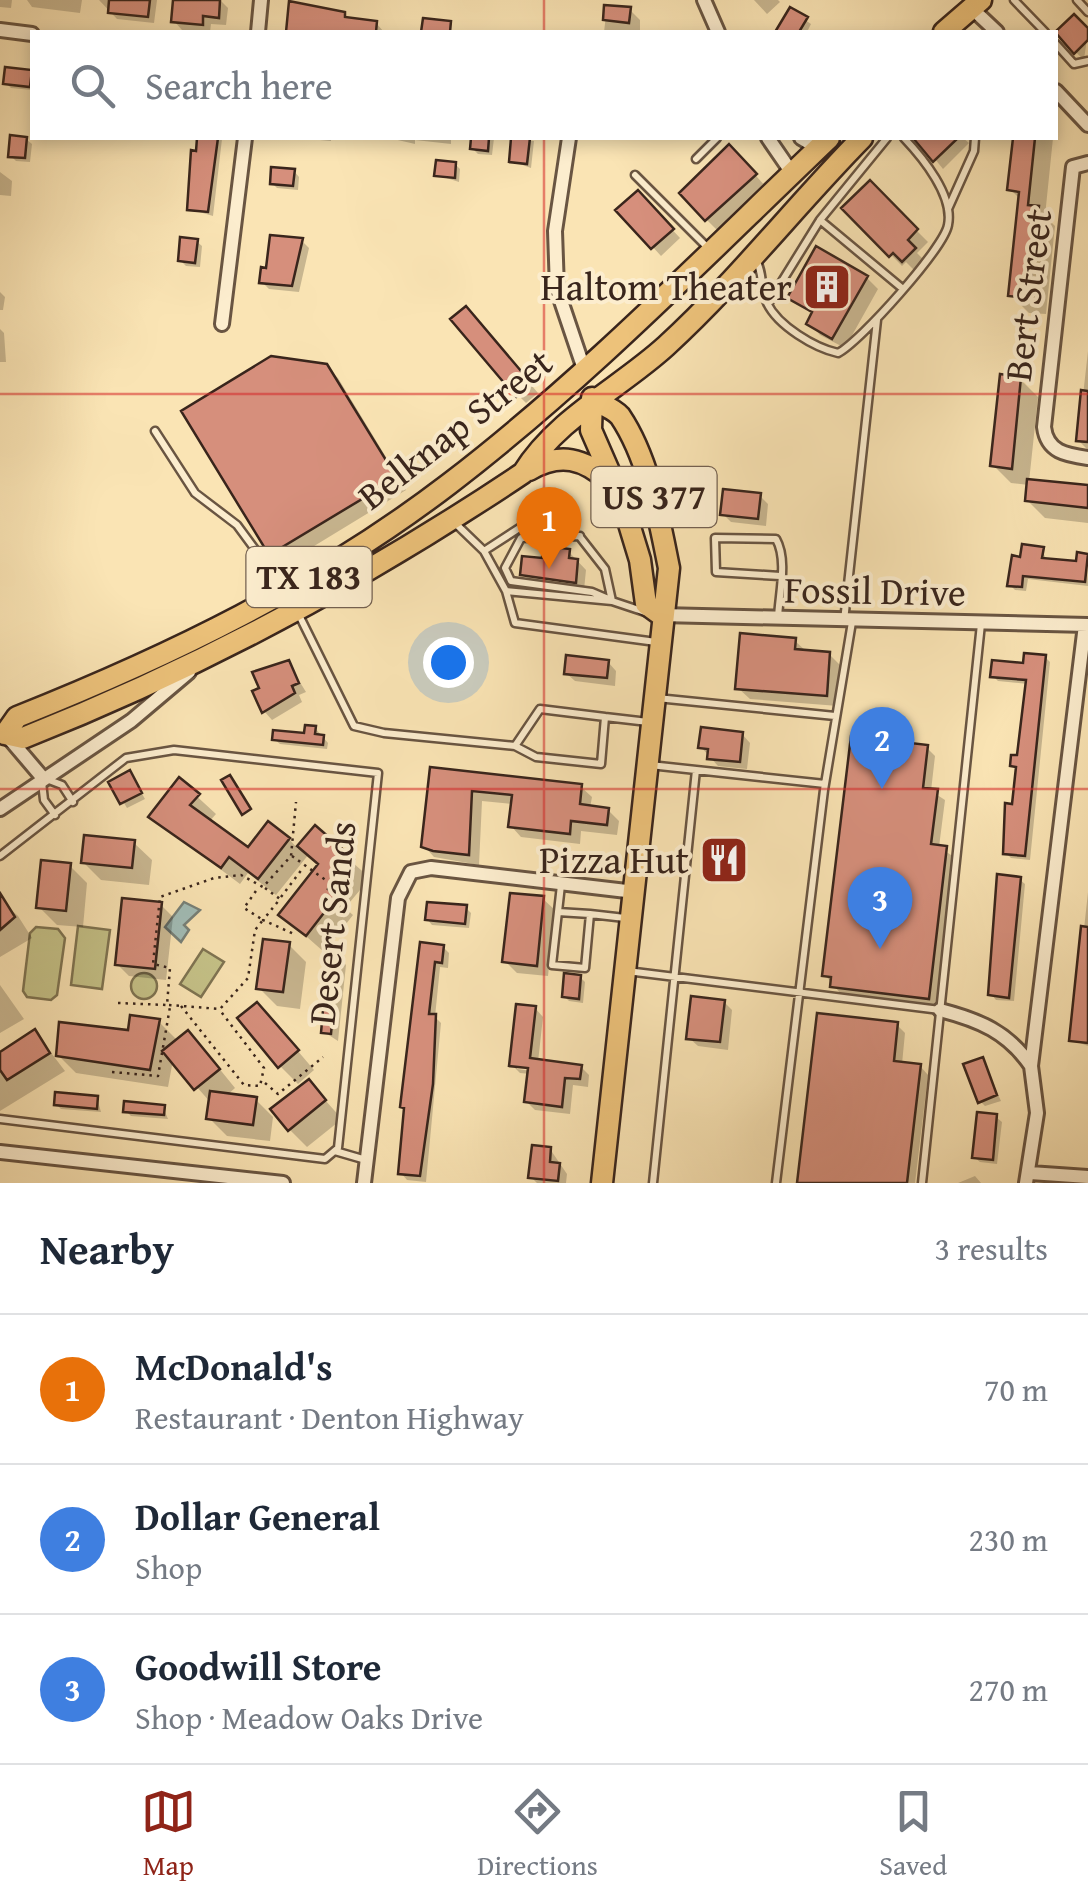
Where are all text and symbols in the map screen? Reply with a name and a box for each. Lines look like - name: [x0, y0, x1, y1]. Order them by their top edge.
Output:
- search box: [30, 30, 1058, 140]
- text: Search here: [145, 57, 333, 113]
- icon: search: [65, 58, 120, 113]
- street label: Bert Street: [989, 206, 1065, 384]
- place label: Haltom Theater: [541, 258, 792, 314]
- building icon: Haltom Theater: [801, 261, 853, 313]
- street label: Belknap Street: [345, 334, 564, 522]
- road number: US 377: [592, 467, 716, 527]
- pin: 1: [516, 486, 582, 569]
- road number: TX 183: [246, 547, 372, 607]
- street label: Fossil Drive: [784, 560, 966, 620]
- your location: [423, 637, 474, 688]
- pin: 2: [850, 706, 914, 789]
- street label: Desert Sands: [292, 818, 370, 1028]
- place label: Pizza Hut: [539, 831, 689, 887]
- restaurant icon: Pizza Hut: [698, 834, 750, 886]
- pin: 3: [848, 866, 912, 949]
- text: Nearby: [40, 1218, 174, 1279]
- text: 3 results: [935, 1225, 1048, 1272]
- text: McDonald's: [135, 1338, 333, 1394]
- text: 1: [64, 1366, 81, 1413]
- text: 70 m: [984, 1366, 1048, 1413]
- text: Restaurant · Denton Highway: [135, 1394, 524, 1441]
- text: Dollar General: [135, 1488, 380, 1544]
- text: 2: [64, 1516, 81, 1563]
- text: 230 m: [969, 1516, 1048, 1563]
- text: Shop: [135, 1544, 202, 1591]
- text: Goodwill Store: [135, 1638, 382, 1694]
- text: 3: [64, 1666, 81, 1713]
- text: 270 m: [969, 1666, 1048, 1713]
- text: Shop · Meadow Oaks Drive: [135, 1694, 483, 1741]
- tab: Map: [141, 1784, 196, 1885]
- tab: Directions: [477, 1784, 598, 1885]
- tab: Saved: [879, 1784, 947, 1885]

